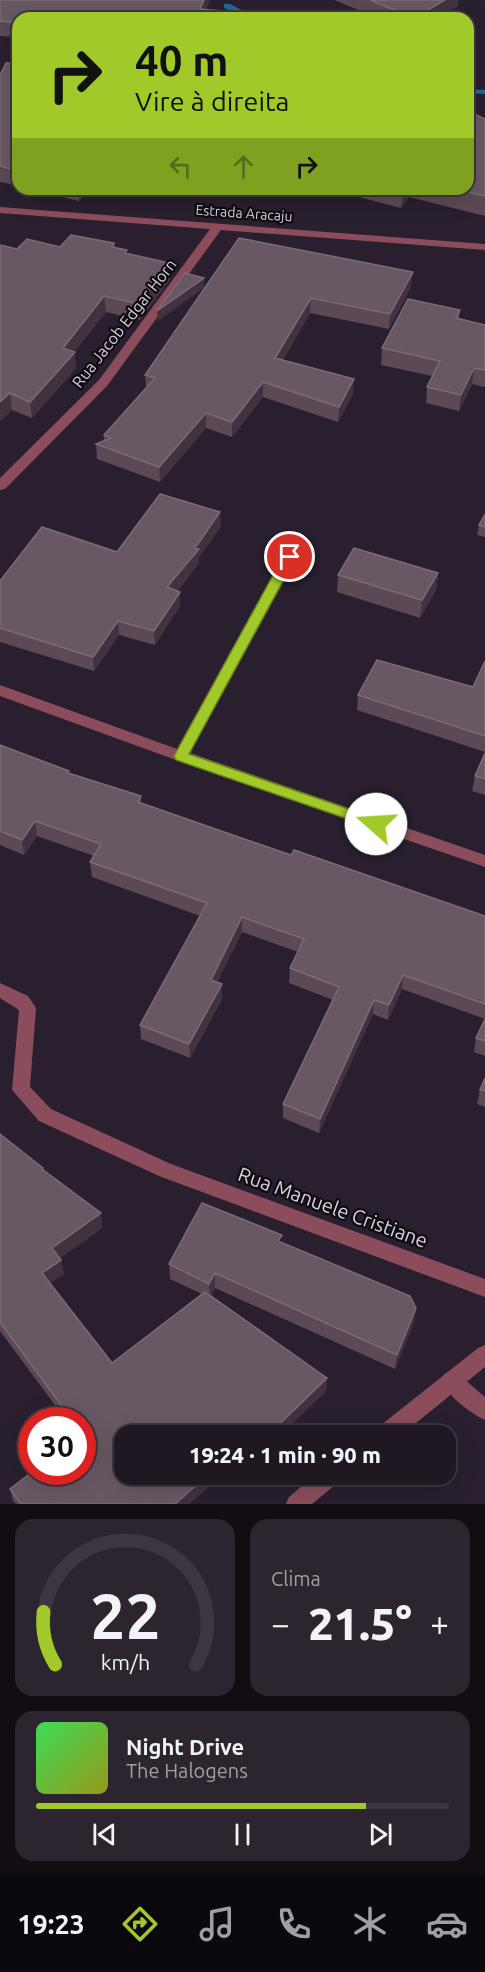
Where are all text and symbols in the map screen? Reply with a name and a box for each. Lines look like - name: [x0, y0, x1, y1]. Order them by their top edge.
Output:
- icon: right: [36, 36, 114, 114]
- text: 40 m: [135, 37, 229, 84]
- text: Vire à direita: [135, 86, 289, 116]
- icon: left: [164, 150, 197, 183]
- icon: ahead: [227, 150, 260, 183]
- icon: right: [290, 150, 323, 183]
- street label: Estrada Aracaju: [195, 202, 293, 224]
- street label: Rua Jacob Edgar Horn: [68, 255, 180, 391]
- pin: [264, 531, 315, 582]
- icon: arrive: [273, 540, 306, 573]
- position arrow: [344, 792, 408, 856]
- street label: Rua Manuele Cristiane: [235, 1162, 431, 1252]
- speed limit sign: 30: [18, 1407, 96, 1485]
- text: 19:24 · 1 min · 90 m: [189, 1442, 381, 1467]
- text: Clima: [271, 1567, 321, 1590]
- text: 22: [90, 1581, 160, 1651]
- text: 21.5°: [308, 1598, 412, 1649]
- text: −: [271, 1605, 290, 1642]
- text: +: [430, 1605, 449, 1642]
- text: km/h: [100, 1650, 150, 1674]
- text: Night Drive: [126, 1734, 244, 1759]
- text: The Halogens: [126, 1759, 248, 1782]
- icon: previous: [88, 1818, 121, 1851]
- icon: pause: [226, 1818, 259, 1851]
- icon: next: [364, 1818, 397, 1851]
- icon: directions: [119, 1903, 161, 1945]
- icon: music: [196, 1903, 238, 1945]
- icon: phone: [273, 1903, 315, 1945]
- icon: climate: [349, 1903, 391, 1945]
- icon: car: [426, 1903, 468, 1945]
- text: 19:23: [17, 1909, 85, 1939]

